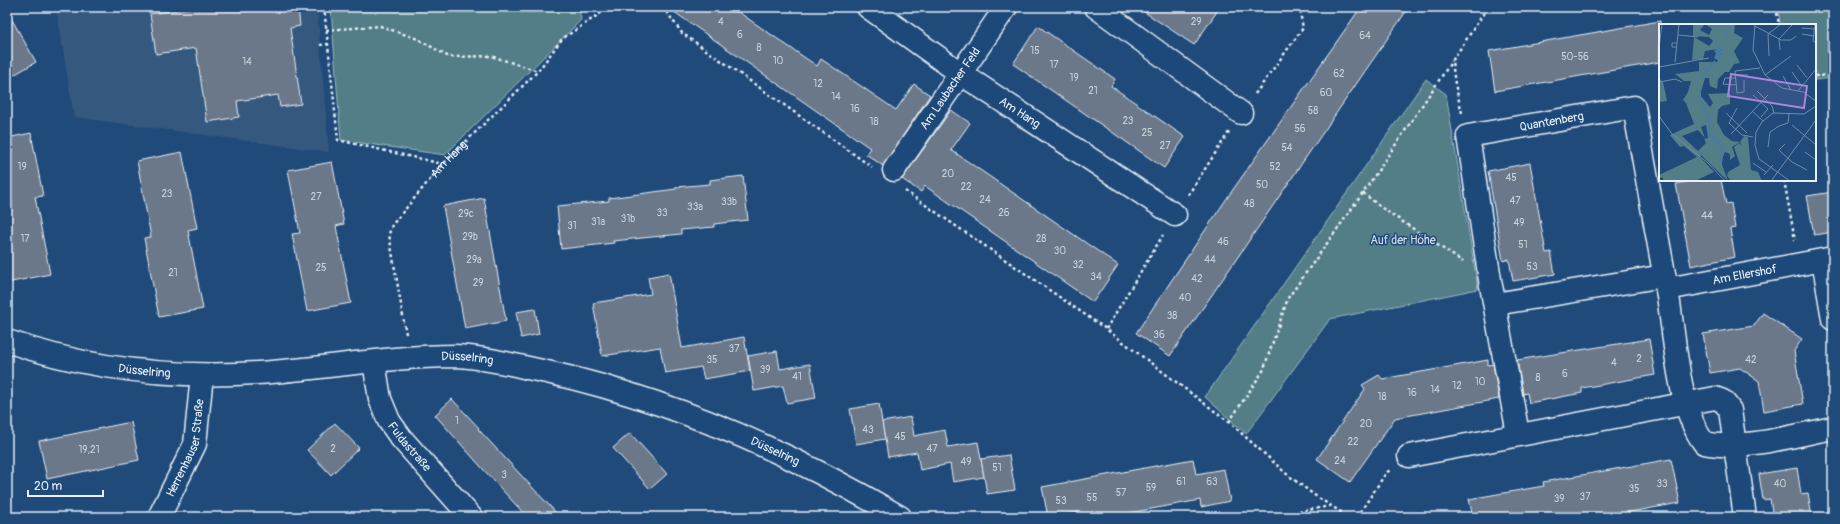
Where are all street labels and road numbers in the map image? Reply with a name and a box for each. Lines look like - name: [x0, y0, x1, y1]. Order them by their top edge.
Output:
- street label: Am Laubacher Feld: [917, 44, 984, 132]
- street label: Am Hang: [996, 93, 1043, 132]
- street label: Quantenberg: [1518, 108, 1585, 134]
- street label: Am Hang: [427, 137, 470, 181]
- street label: Am Ellershof: [1711, 261, 1778, 288]
- street label: Düsselring: [441, 348, 495, 368]
- street label: Düsselring: [117, 361, 171, 381]
- street label: Herrenhauser Straße: [163, 398, 207, 499]
- street label: Fuldastraße: [384, 419, 435, 474]
- street label: Düsselring: [748, 433, 802, 469]

